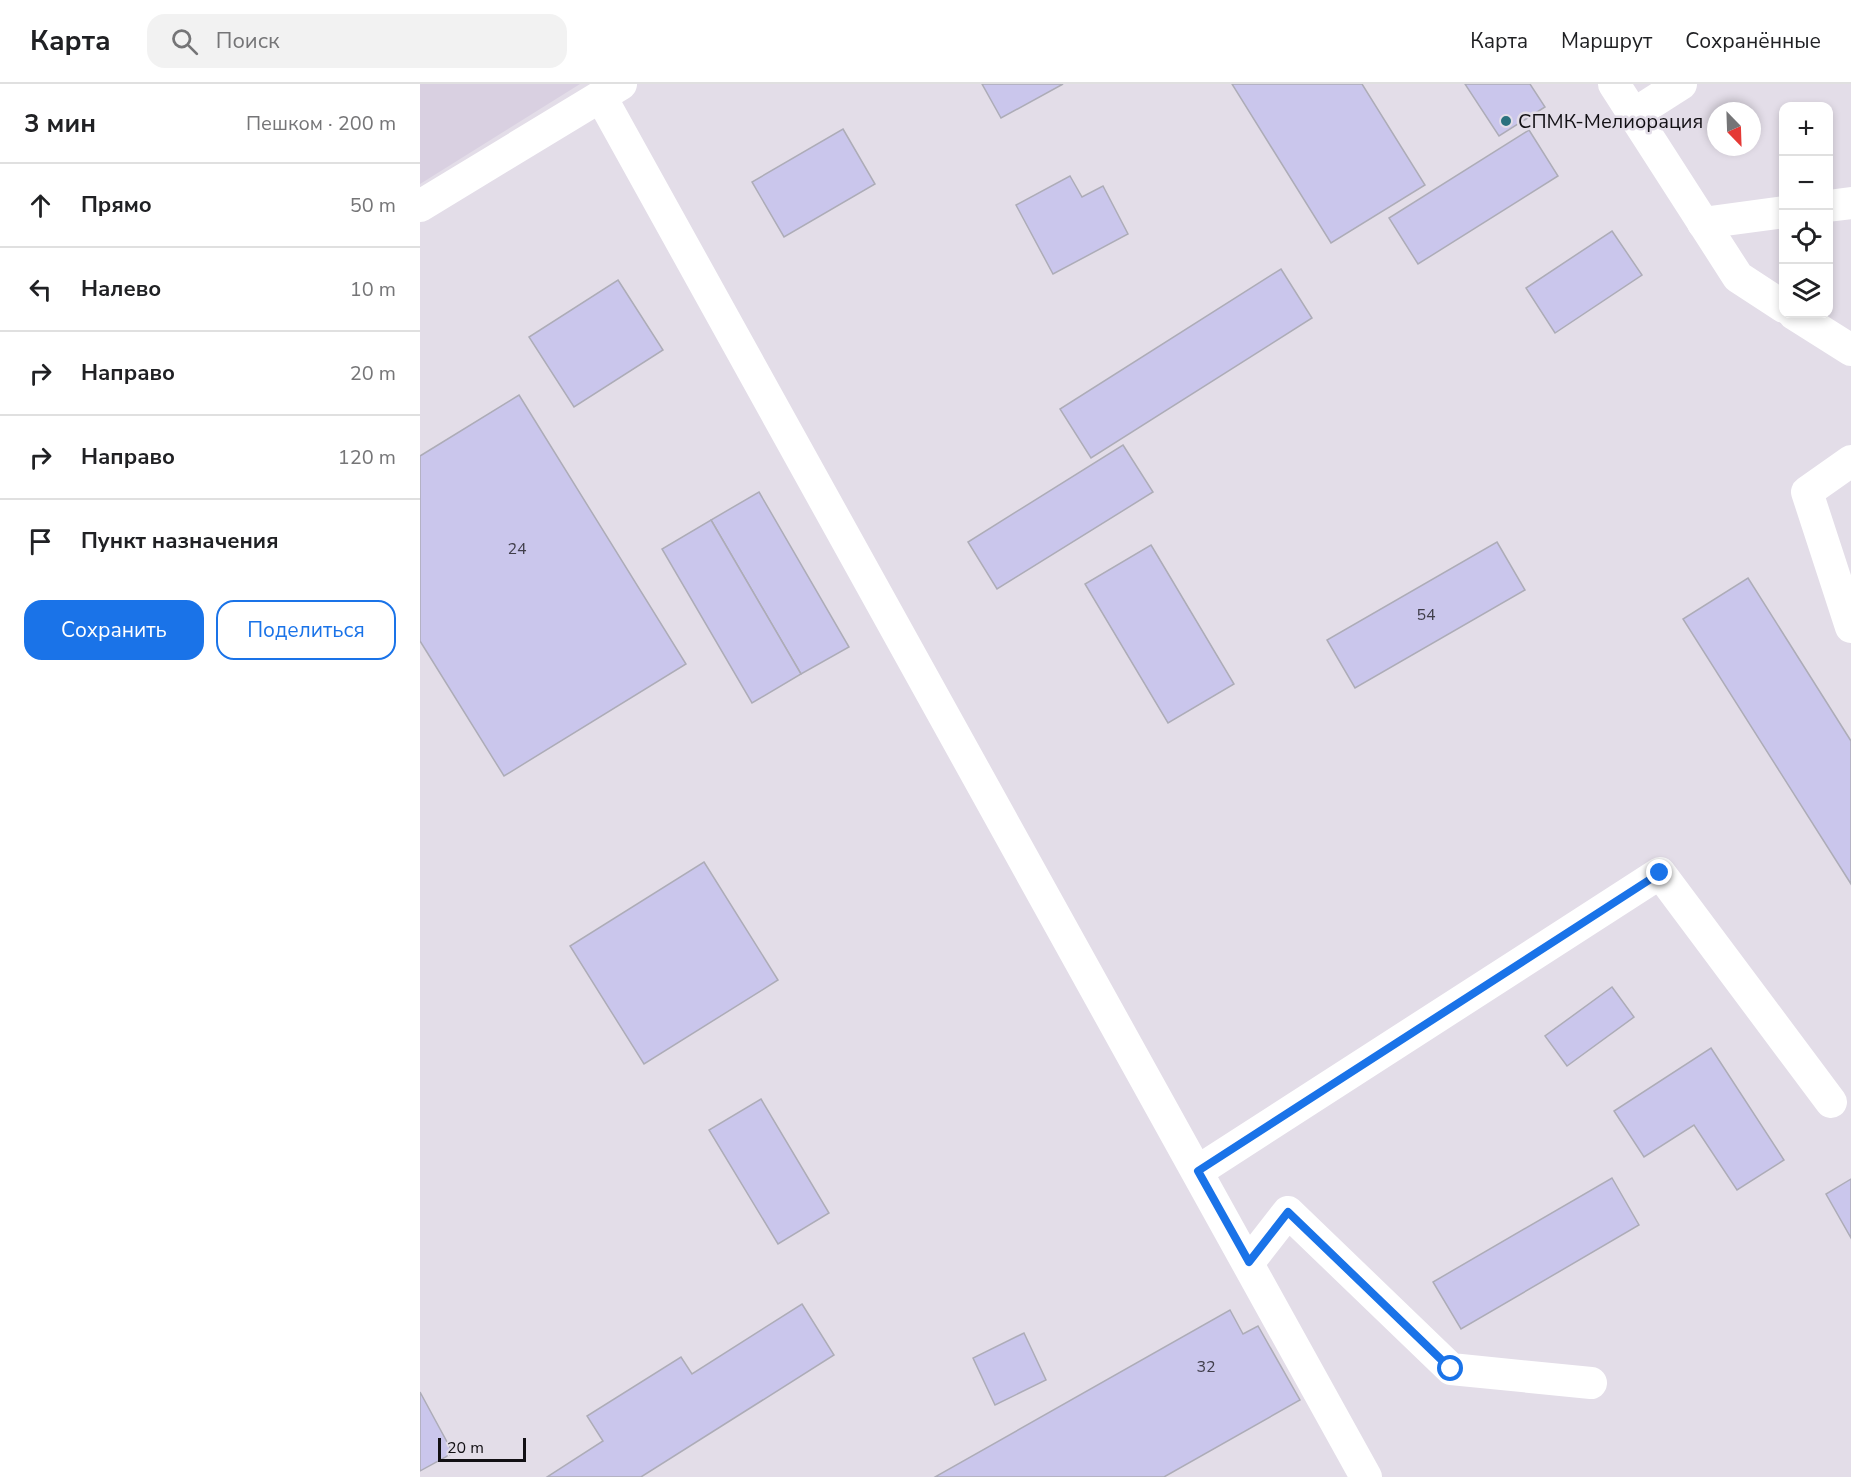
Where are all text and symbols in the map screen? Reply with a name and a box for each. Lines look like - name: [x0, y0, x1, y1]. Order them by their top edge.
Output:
- search box: [147, 14, 567, 68]
- text: Карта: [30, 22, 111, 60]
- icon: search: [168, 25, 201, 58]
- text: Поиск: [216, 26, 280, 56]
- text: Карта: [1470, 27, 1528, 55]
- text: Маршрут: [1561, 27, 1652, 55]
- text: Сохранённые: [1685, 27, 1821, 55]
- north arrow: [1707, 102, 1761, 156]
- map controls: [1779, 102, 1833, 318]
- button: +: [1779, 102, 1833, 156]
- text: 3 мин: [24, 106, 96, 141]
- place label: СПМК-Мелиорация: [1518, 108, 1703, 135]
- text: Пешком · 200 m: [246, 110, 396, 137]
- marker: СПМК-Мелиорация: [1499, 114, 1513, 128]
- button: −: [1779, 156, 1833, 210]
- icon: ahead: [24, 189, 57, 222]
- text: Прямо: [81, 190, 152, 220]
- text: 50 m: [350, 192, 396, 219]
- button: locate: [1779, 210, 1833, 264]
- button: layers: [1779, 264, 1833, 318]
- icon: left: [24, 273, 57, 306]
- text: Налево: [81, 274, 161, 304]
- text: 10 m: [350, 276, 396, 303]
- icon: right: [24, 357, 57, 390]
- text: Направо: [81, 358, 175, 388]
- text: 20 m: [350, 360, 396, 387]
- icon: right: [24, 441, 57, 474]
- text: Направо: [81, 442, 175, 472]
- text: 120 m: [338, 444, 396, 471]
- icon: arrive: [24, 525, 57, 558]
- text: Пункт назначения: [81, 526, 279, 556]
- house number: 24: [507, 538, 527, 560]
- button: Сохранить: [24, 600, 204, 660]
- button: Поделиться: [216, 600, 396, 660]
- house number: 54: [1416, 604, 1436, 626]
- route end: [1646, 859, 1672, 885]
- route start: [1437, 1355, 1463, 1381]
- house number: 32: [1196, 1356, 1216, 1378]
- scale bar: [438, 1435, 526, 1462]
- text: 20 m: [447, 1437, 484, 1459]

